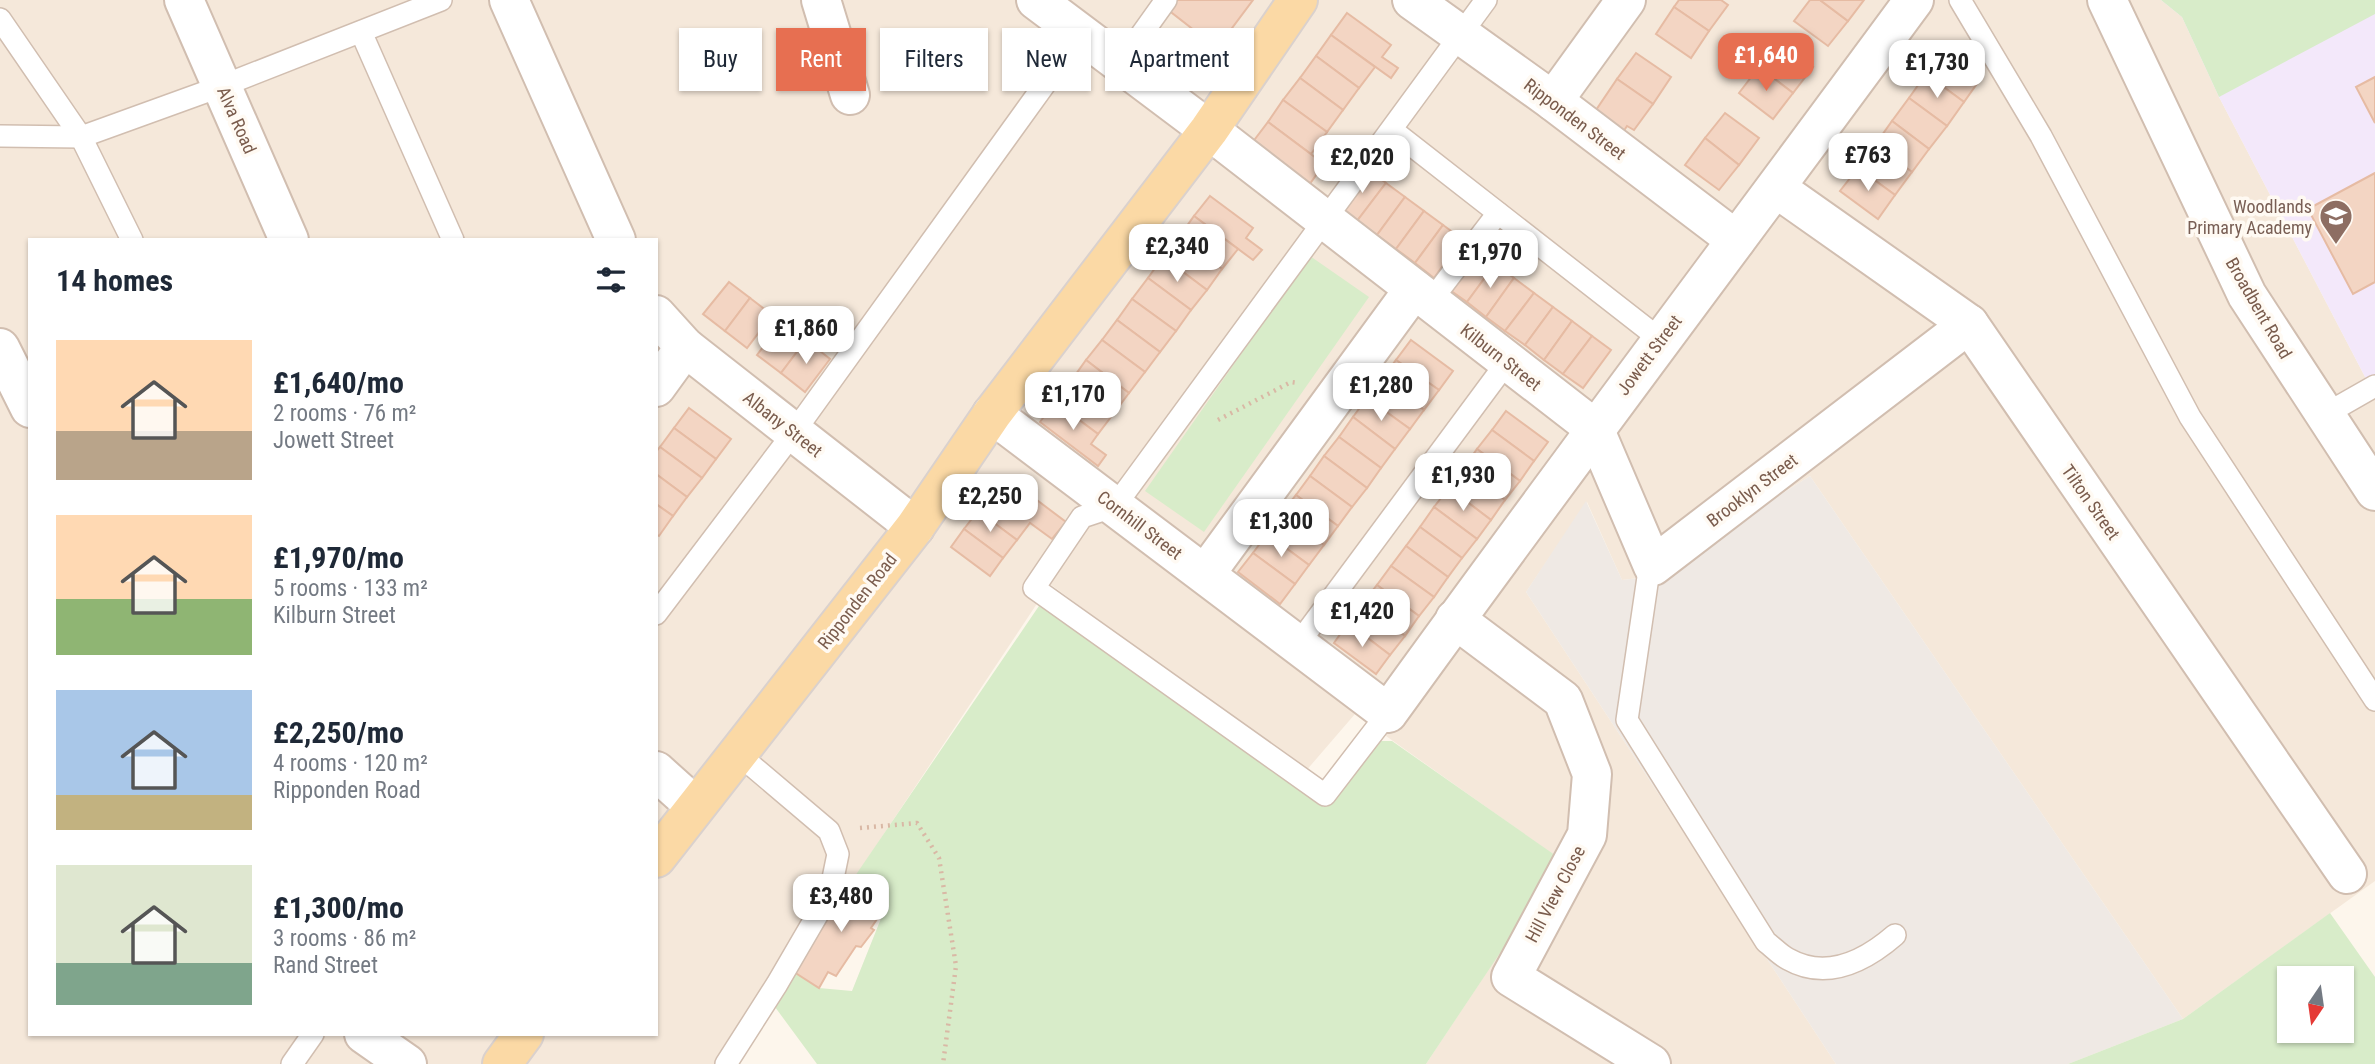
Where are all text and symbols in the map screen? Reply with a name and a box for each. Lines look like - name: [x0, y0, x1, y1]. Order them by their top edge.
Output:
- chip: Buy: [679, 28, 762, 91]
- chip: Rent: [776, 28, 866, 91]
- chip: Filters: [880, 28, 988, 91]
- chip: New: [1002, 28, 1091, 91]
- chip: Apartment: [1105, 28, 1254, 91]
- pin: £1,640: [1709, 34, 1823, 93]
- pin: £1,730: [1880, 41, 1994, 100]
- text: £1,640: [1734, 42, 1798, 69]
- text: £1,730: [1905, 49, 1969, 76]
- street label: Ripponden Street: [1520, 74, 1630, 164]
- street label: Alva Road: [213, 83, 261, 157]
- pin: £763: [1827, 134, 1909, 193]
- pin: £2,020: [1305, 136, 1419, 195]
- text: £763: [1845, 142, 1891, 169]
- text: £2,020: [1330, 144, 1394, 171]
- place label: Woodlands Primary Academy: [2187, 196, 2312, 238]
- school or university icon: Woodlands Primary Academy: [2317, 197, 2355, 246]
- pin: £2,340: [1120, 224, 1234, 284]
- pin: £1,970: [1433, 230, 1547, 290]
- text: £2,340: [1145, 233, 1209, 260]
- text: £1,970: [1458, 239, 1522, 266]
- street label: Broadbent Road: [2222, 254, 2296, 362]
- icon: filters: [592, 261, 630, 299]
- text: 14 homes: [56, 263, 173, 298]
- pin: £1,860: [749, 306, 863, 366]
- street label: Jowett Street: [1612, 311, 1686, 399]
- text: £1,860: [774, 315, 838, 342]
- street label: Kilburn Street: [1457, 319, 1545, 395]
- pin: £1,280: [1324, 364, 1438, 423]
- text: £1,640/mo: [273, 365, 404, 400]
- icon: home: [112, 368, 196, 452]
- pin: £1,170: [1016, 372, 1130, 432]
- text: £1,280: [1349, 372, 1413, 399]
- text: £1,170: [1041, 381, 1105, 408]
- street label: Albany Street: [739, 387, 827, 461]
- text: 2 rooms · 76 m²: [273, 400, 416, 427]
- text: Jowett Street: [273, 427, 394, 454]
- street label: Brooklyn Street: [1703, 449, 1801, 531]
- pin: £1,930: [1406, 454, 1520, 513]
- street label: Tilton Street: [2057, 460, 2125, 544]
- text: £1,930: [1431, 462, 1495, 489]
- pin: £2,250: [933, 475, 1047, 534]
- text: £2,250: [958, 483, 1022, 510]
- street label: Cornhill Street: [1093, 486, 1187, 564]
- pin: £1,300: [1224, 500, 1338, 559]
- text: £1,300: [1249, 508, 1313, 535]
- text: £1,970/mo: [273, 540, 404, 575]
- icon: home: [112, 543, 196, 627]
- street label: Ripponden Road: [813, 549, 901, 653]
- text: 5 rooms · 133 m²: [273, 575, 428, 602]
- pin: £1,420: [1305, 590, 1419, 649]
- text: £1,420: [1330, 598, 1394, 625]
- text: Kilburn Street: [273, 602, 396, 629]
- text: £2,250/mo: [273, 715, 404, 750]
- icon: home: [112, 718, 196, 802]
- text: 4 rooms · 120 m²: [273, 750, 428, 777]
- text: Ripponden Road: [273, 777, 421, 804]
- street label: Hill View Close: [1521, 842, 1589, 946]
- pin: £3,480: [784, 874, 898, 934]
- text: £3,480: [809, 883, 873, 910]
- text: £1,300/mo: [273, 890, 404, 925]
- icon: home: [112, 893, 196, 977]
- text: 3 rooms · 86 m²: [273, 925, 416, 952]
- text: Rand Street: [273, 952, 378, 979]
- north arrow: [2277, 966, 2354, 1043]
- map controls: [2277, 966, 2354, 1043]

